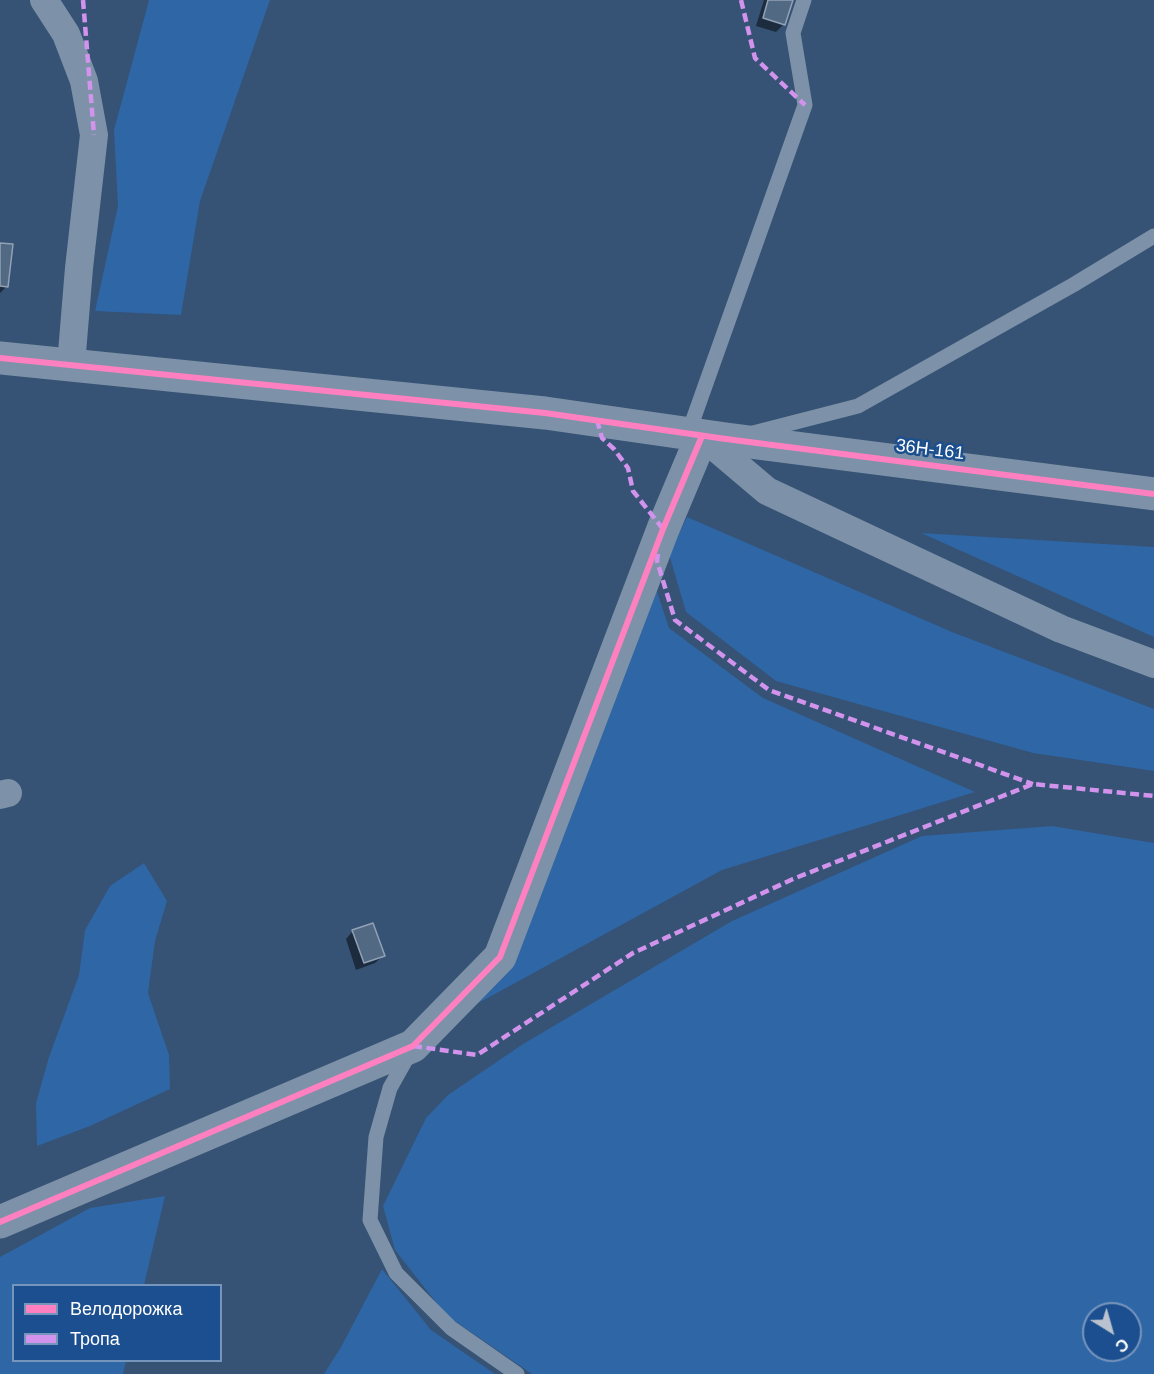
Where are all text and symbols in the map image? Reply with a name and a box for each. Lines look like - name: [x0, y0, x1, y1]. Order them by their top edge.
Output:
- street label: 36Н-161: [894, 435, 966, 465]
- legend: [12, 1284, 222, 1362]
- text: Велодорожка: [70, 1299, 182, 1319]
- north arrow: [1082, 1302, 1142, 1362]
- text: Тропа: [70, 1329, 120, 1349]
- text: С: [1112, 1335, 1132, 1355]

